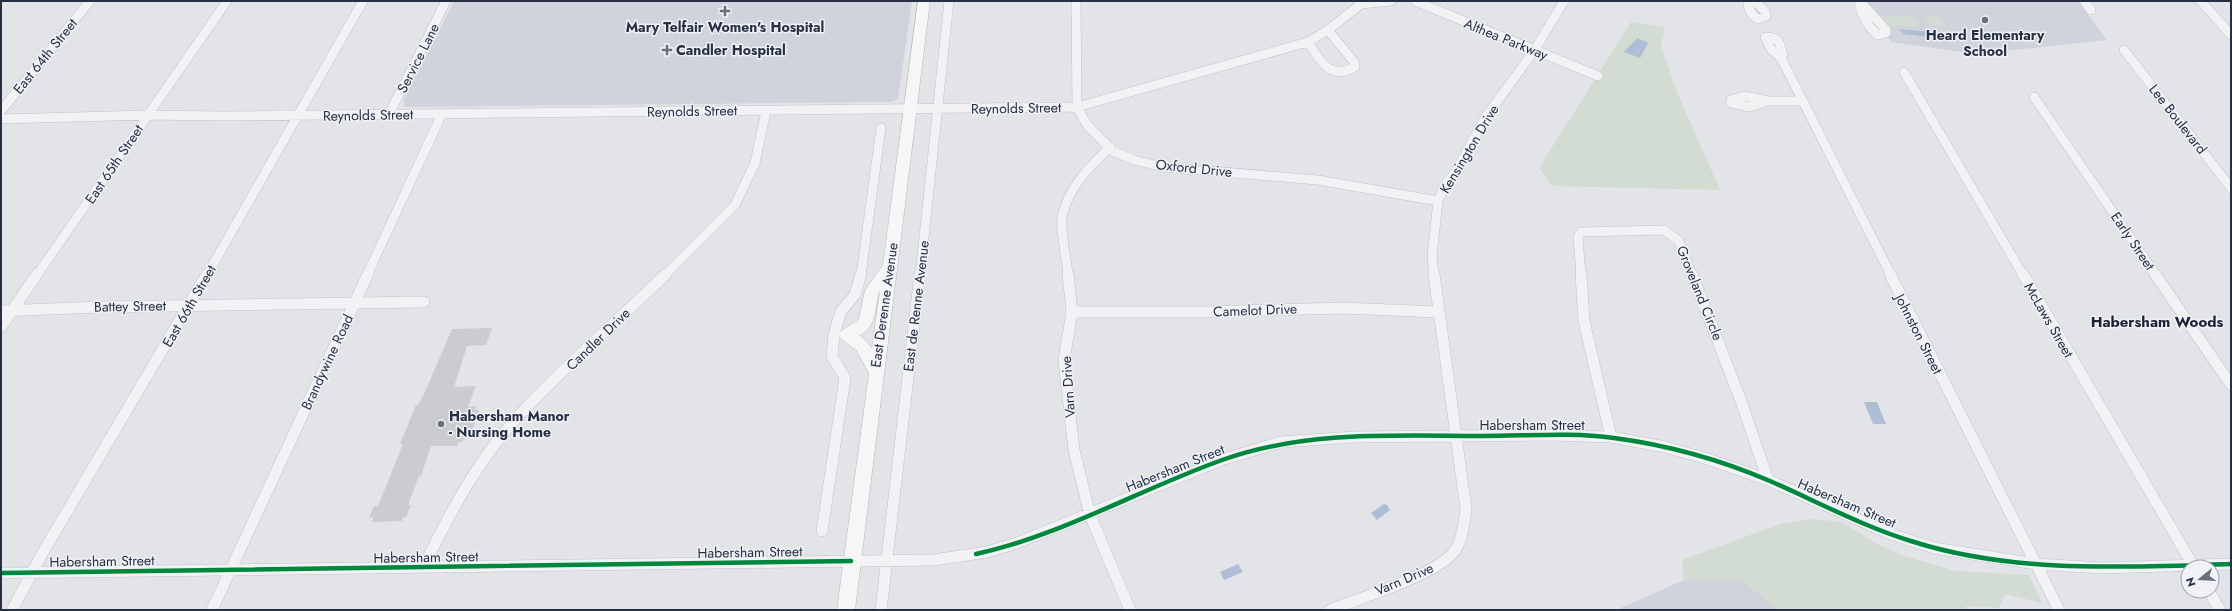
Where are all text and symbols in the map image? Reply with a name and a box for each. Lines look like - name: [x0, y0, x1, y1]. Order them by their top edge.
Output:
- marker: Mary Telfair Women's Hospital: [719, 5, 731, 17]
- street label: East 64th Street: [8, 13, 82, 98]
- street label: Althea Parkway: [1461, 13, 1552, 65]
- marker: Heard Elementary School: [1980, 15, 1990, 25]
- place label: Mary Telfair Women's Hospital: [626, 17, 824, 37]
- street label: Service Lane: [392, 20, 444, 96]
- place label: Heard Elementary School: [1926, 25, 2045, 61]
- place label: Candler Hospital: [676, 40, 786, 60]
- marker: Candler Hospital: [661, 44, 673, 56]
- street label: Lee Boulevard: [2144, 80, 2212, 158]
- street label: Reynolds Street: [971, 97, 1062, 119]
- street label: Reynolds Street: [647, 100, 738, 122]
- street label: Kensington Drive: [1435, 101, 1503, 197]
- street label: Reynolds Street: [323, 104, 414, 126]
- street label: East 65th Street: [80, 120, 148, 208]
- street label: Oxford Drive: [1155, 154, 1233, 182]
- street label: Early Street: [2106, 208, 2160, 275]
- street label: East de Renne Avenue: [898, 239, 934, 373]
- street label: East Derenne Avenue: [865, 241, 903, 369]
- street label: Groveland Circle: [1672, 243, 1728, 343]
- street label: East 66th Street: [157, 261, 221, 351]
- street label: McLaws Street: [2019, 279, 2079, 362]
- street label: Johnston Street: [1889, 289, 1948, 378]
- street label: Battey Street: [94, 295, 167, 317]
- street label: Camelot Drive: [1213, 299, 1297, 321]
- street label: Candler Drive: [561, 303, 635, 375]
- street label: Brandywine Road: [296, 311, 358, 413]
- district label: Habersham Woods: [2091, 311, 2224, 333]
- street label: Varn Drive: [1056, 355, 1080, 419]
- place label: Habersham Manor - Nursing Home: [449, 406, 570, 442]
- street label: Habersham Street: [1480, 415, 1585, 435]
- marker: Habersham Manor - Nursing Home: [436, 419, 446, 429]
- street label: Habersham Street: [1123, 439, 1228, 497]
- street label: Habersham Street: [1795, 473, 1900, 533]
- street label: Habersham Street: [697, 541, 803, 563]
- street label: Habersham Street: [373, 546, 479, 568]
- street label: Habersham Street: [49, 550, 155, 572]
- street label: Varn Drive: [1372, 558, 1436, 600]
- north arrow: [2180, 559, 2220, 599]
- text: N: [2182, 575, 2199, 589]

